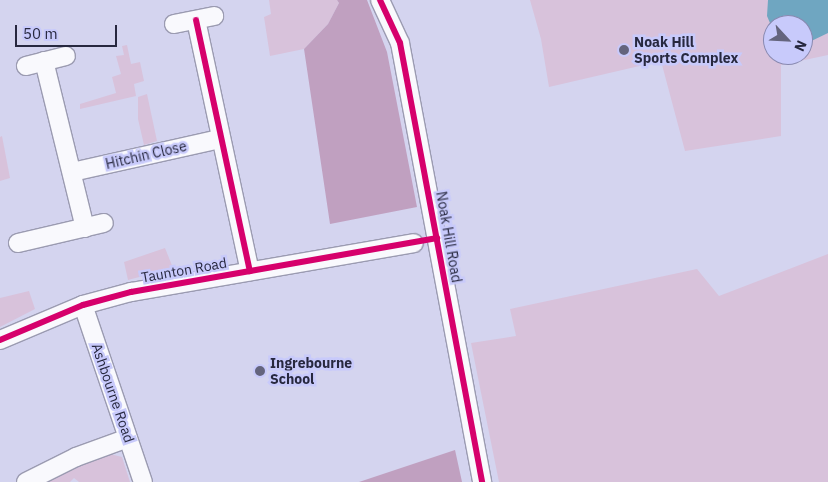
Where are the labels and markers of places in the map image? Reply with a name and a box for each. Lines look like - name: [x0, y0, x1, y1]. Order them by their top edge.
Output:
- place label: Noak Hill Sports Complex: [634, 34, 738, 66]
- marker: Noak Hill Sports Complex: [618, 44, 630, 56]
- place label: Ingrebourne School: [270, 355, 352, 388]
- marker: Ingrebourne School: [254, 365, 266, 377]

